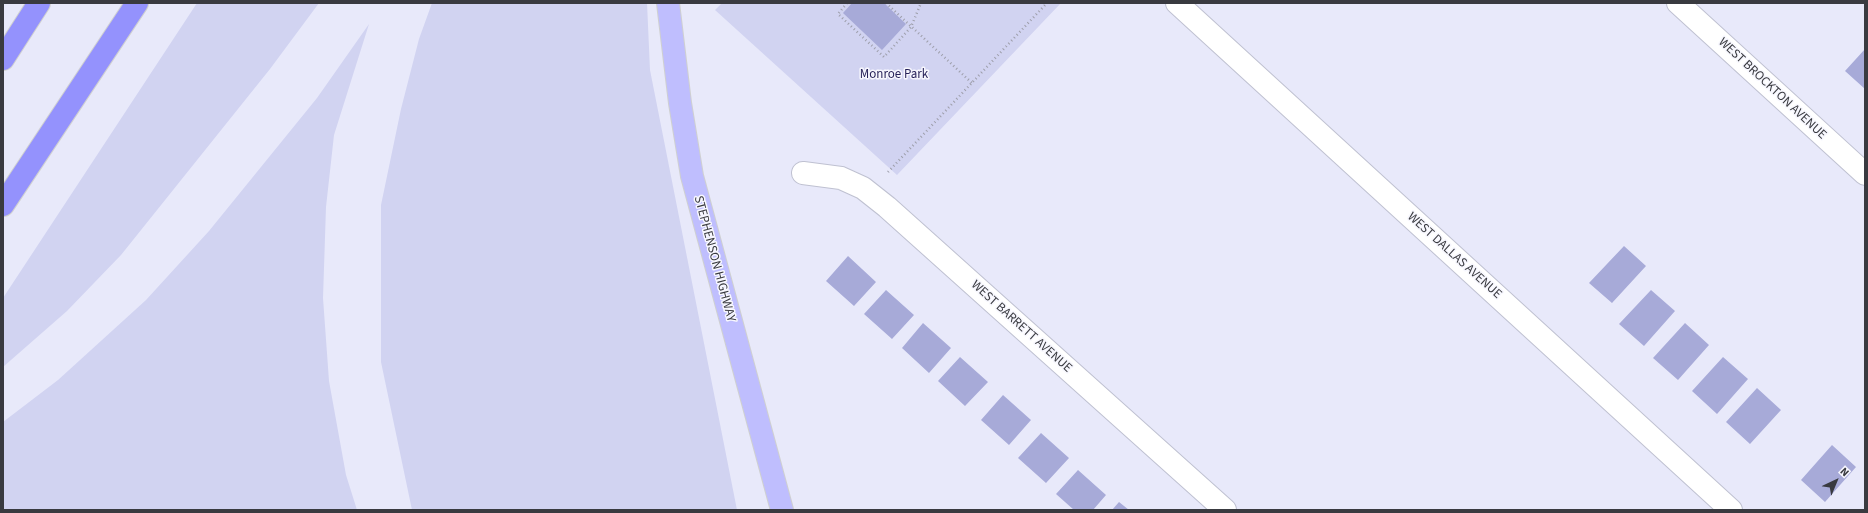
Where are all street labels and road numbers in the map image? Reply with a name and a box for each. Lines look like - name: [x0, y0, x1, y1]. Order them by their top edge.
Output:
- street label: WEST BROCKTON AVENUE: [1715, 35, 1829, 143]
- street label: STEPHENSON HIGHWAY: [690, 194, 738, 324]
- street label: WEST DALLAS AVENUE: [1404, 210, 1504, 302]
- street label: WEST BARRETT AVENUE: [967, 278, 1075, 376]

